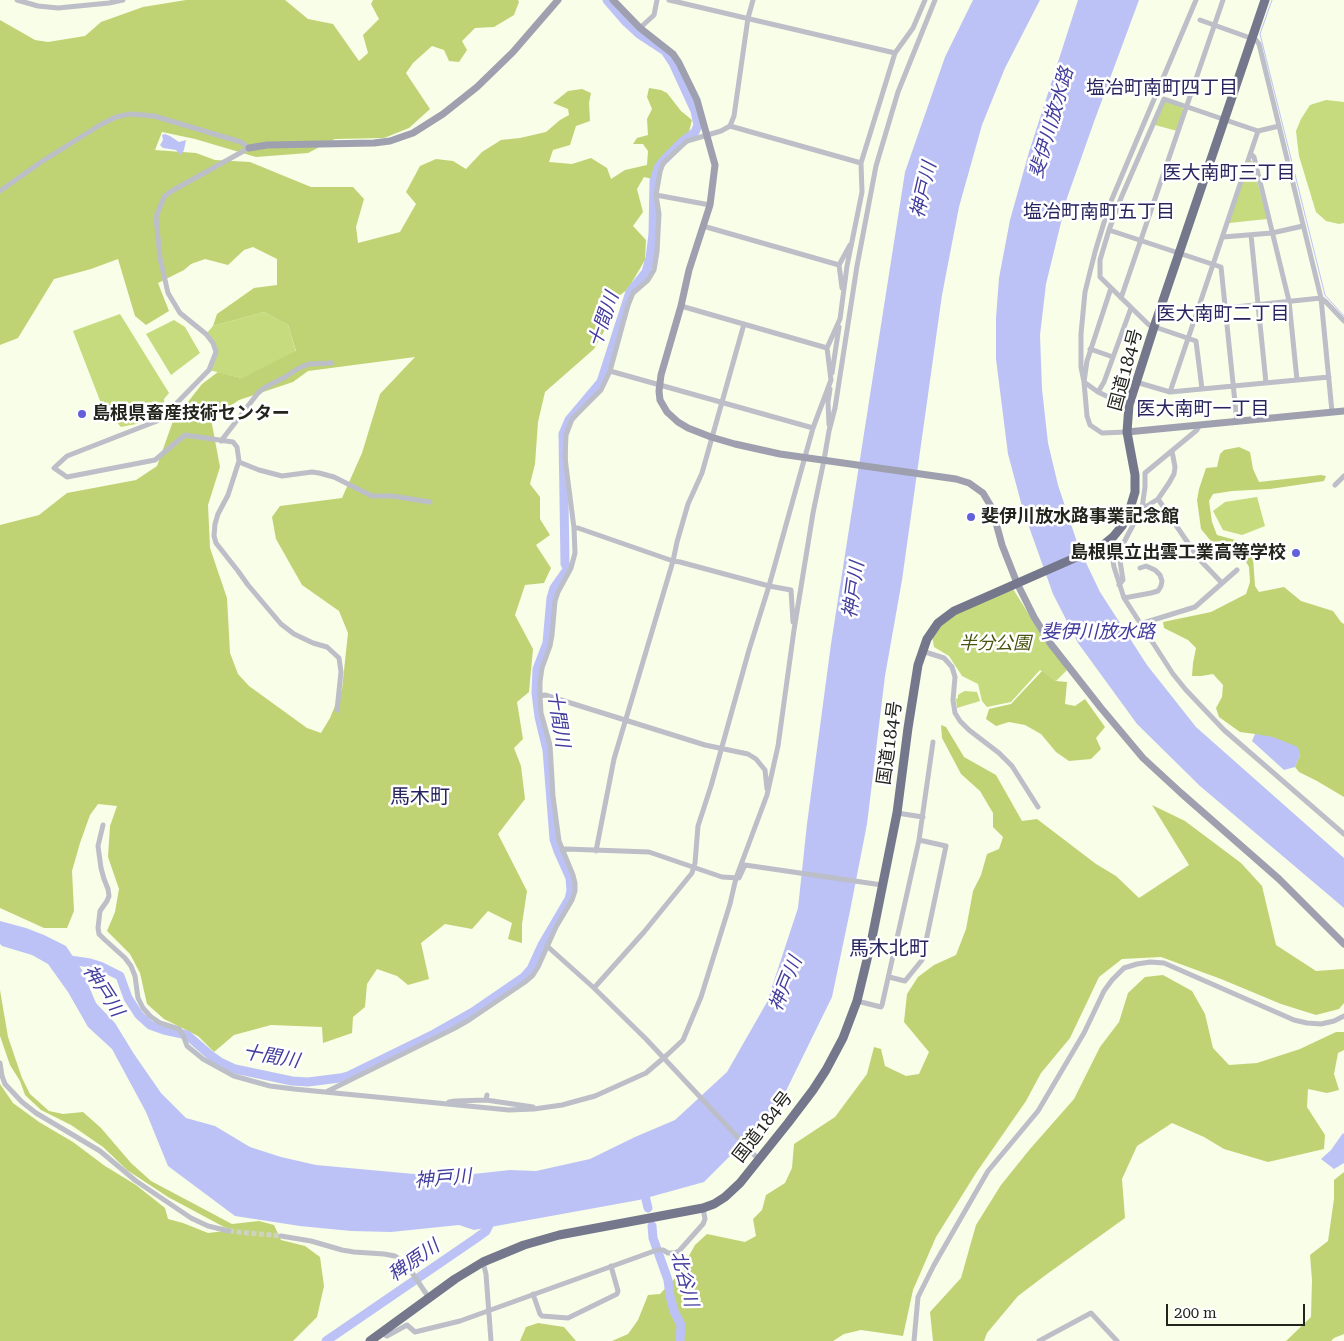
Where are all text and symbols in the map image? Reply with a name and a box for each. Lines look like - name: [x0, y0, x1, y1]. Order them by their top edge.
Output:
- water label: 斐伊川放水路: [1025, 65, 1079, 181]
- district label: 塩冶町南町四丁目: [1086, 77, 1238, 99]
- water label: 神戸川: [906, 160, 942, 220]
- district label: 医大南町三丁目: [1163, 162, 1295, 184]
- district label: 塩冶町南町五丁目: [1023, 201, 1175, 223]
- water label: 十間川: [584, 289, 624, 351]
- district label: 医大南町二丁目: [1157, 303, 1289, 325]
- street label: 国道184号: [1105, 327, 1147, 413]
- district label: 医大南町一丁目: [1137, 398, 1269, 420]
- place label: 島根県畜産技術センター: [92, 403, 290, 425]
- marker: 島根県畜産技術センター: [76, 408, 88, 420]
- place label: 斐伊川放水路事業記念館: [981, 506, 1179, 528]
- marker: 斐伊川放水路事業記念館: [965, 511, 977, 523]
- place label: 島根県立出雲工業高等学校: [1070, 542, 1286, 564]
- marker: 島根県立出雲工業高等学校: [1290, 547, 1302, 559]
- water label: 神戸川: [839, 560, 869, 620]
- water label: 斐伊川放水路: [1041, 621, 1155, 643]
- park label: 半分公園: [959, 633, 1031, 655]
- water label: 十間川: [542, 689, 574, 749]
- street label: 国道184号: [873, 700, 907, 786]
- district label: 馬木町: [390, 785, 450, 809]
- district label: 馬木北町: [849, 937, 929, 961]
- water label: 神戸川: [765, 953, 807, 1015]
- water label: 神戸川: [78, 961, 128, 1021]
- water label: 十間川: [241, 1041, 301, 1073]
- street label: 国道184号: [729, 1087, 797, 1167]
- water label: 神戸川: [414, 1165, 472, 1193]
- water label: 稗原川: [384, 1235, 444, 1287]
- water label: 北谷川: [666, 1249, 702, 1309]
- scale bar: [1169, 1294, 1308, 1326]
- text: 200 m: [1174, 1304, 1217, 1322]

